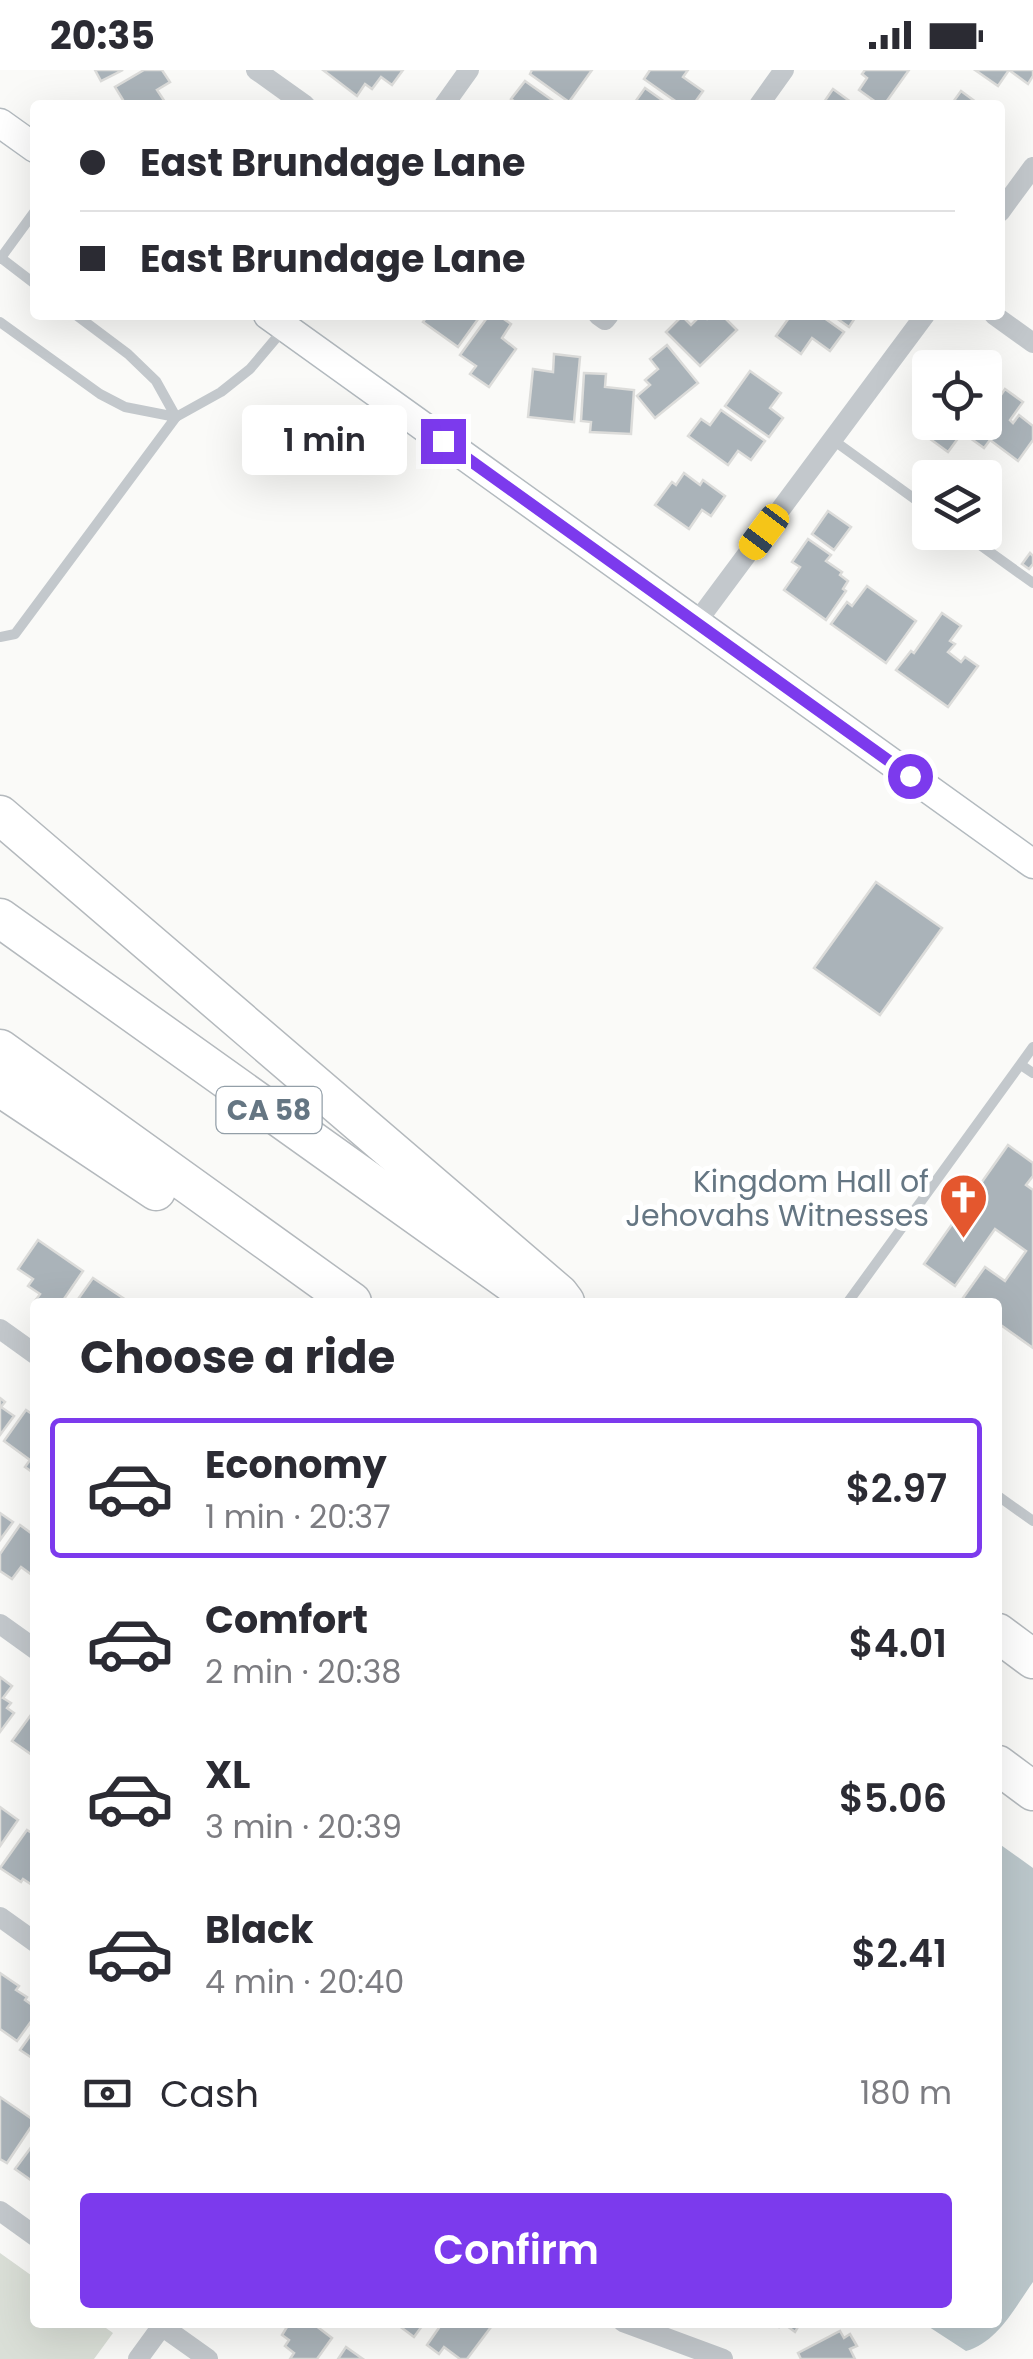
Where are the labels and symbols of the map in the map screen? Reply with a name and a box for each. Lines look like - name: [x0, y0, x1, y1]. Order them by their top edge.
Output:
- callout: 1 min: [243, 406, 408, 476]
- route end: [421, 419, 466, 464]
- car: [734, 499, 794, 565]
- route start: [888, 754, 933, 799]
- road number: CA 58: [216, 1087, 322, 1133]
- place label: Kingdom Hall of Jehovahs Witnesses: [625, 1160, 929, 1237]
- church icon: Kingdom Hall of Jehovahs Witnesses: [938, 1172, 990, 1240]

